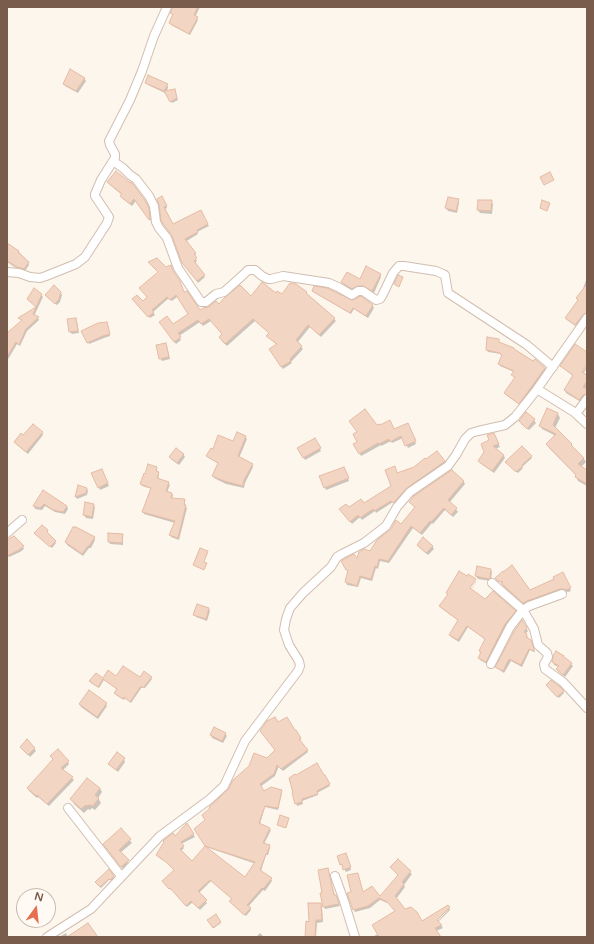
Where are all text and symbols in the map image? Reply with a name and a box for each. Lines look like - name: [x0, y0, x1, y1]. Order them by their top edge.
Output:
- north arrow: [16, 888, 56, 928]
- text: N: [33, 889, 45, 904]

